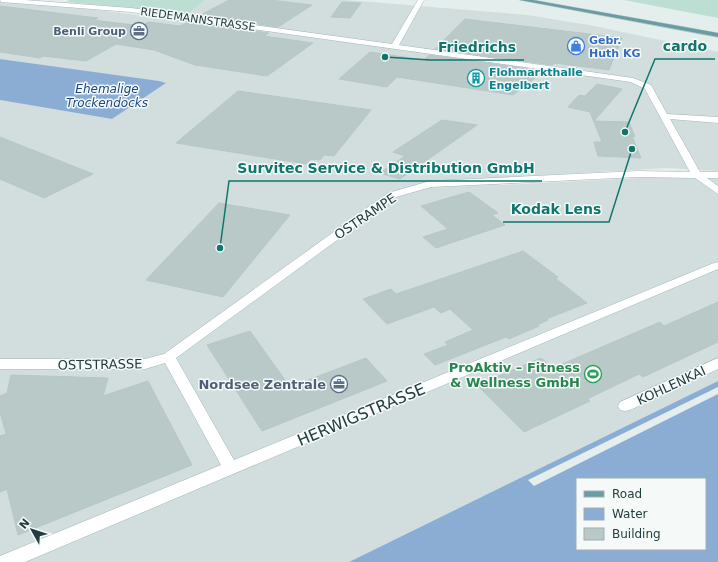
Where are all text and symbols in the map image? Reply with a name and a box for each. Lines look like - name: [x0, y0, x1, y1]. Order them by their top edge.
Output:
- street label: RIEDEMANNSTRASSE: [140, 5, 256, 34]
- office icon: Benli Group: [129, 21, 149, 41]
- place label: Benli Group: [53, 25, 126, 38]
- callout: cardo: [655, 33, 715, 59]
- callout: Friedrichs: [430, 34, 524, 60]
- place label: Gebr. Huth KG: [589, 34, 641, 60]
- shop icon: Gebr. Huth KG: [566, 36, 586, 56]
- text: cardo: [663, 38, 708, 54]
- text: Friedrichs: [438, 39, 516, 55]
- place label: Flohmarkthalle Engelbert: [489, 66, 583, 92]
- building icon: Flohmarkthalle Engelbert: [466, 68, 486, 88]
- water label: Ehemalige Trockendocks: [66, 82, 148, 110]
- callout: Survitec Service & Distribution GmbH: [229, 155, 542, 181]
- text: Survitec Service & Distribution GmbH: [237, 160, 535, 176]
- street label: OSTRAMPE: [332, 190, 399, 243]
- callout: Kodak Lens: [503, 196, 609, 222]
- text: Kodak Lens: [511, 201, 601, 217]
- street label: OSTSTRASSE: [58, 356, 143, 373]
- place label: ProAktiv – Fitness & Wellness GmbH: [449, 360, 580, 390]
- street label: KOHLENKAI: [634, 363, 708, 408]
- sports icon: ProAktiv – Fitness & Wellness GmbH: [583, 364, 603, 384]
- office icon: Nordsee Zentrale: [329, 374, 349, 394]
- place label: Nordsee Zentrale: [198, 377, 326, 392]
- street label: HERWIGSTRASSE: [294, 379, 428, 450]
- legend: [576, 478, 706, 550]
- text: Road: [612, 487, 642, 501]
- text: Water: [612, 507, 648, 521]
- north arrow: [12, 510, 52, 550]
- text: N: [17, 516, 33, 532]
- text: Building: [612, 527, 661, 541]

